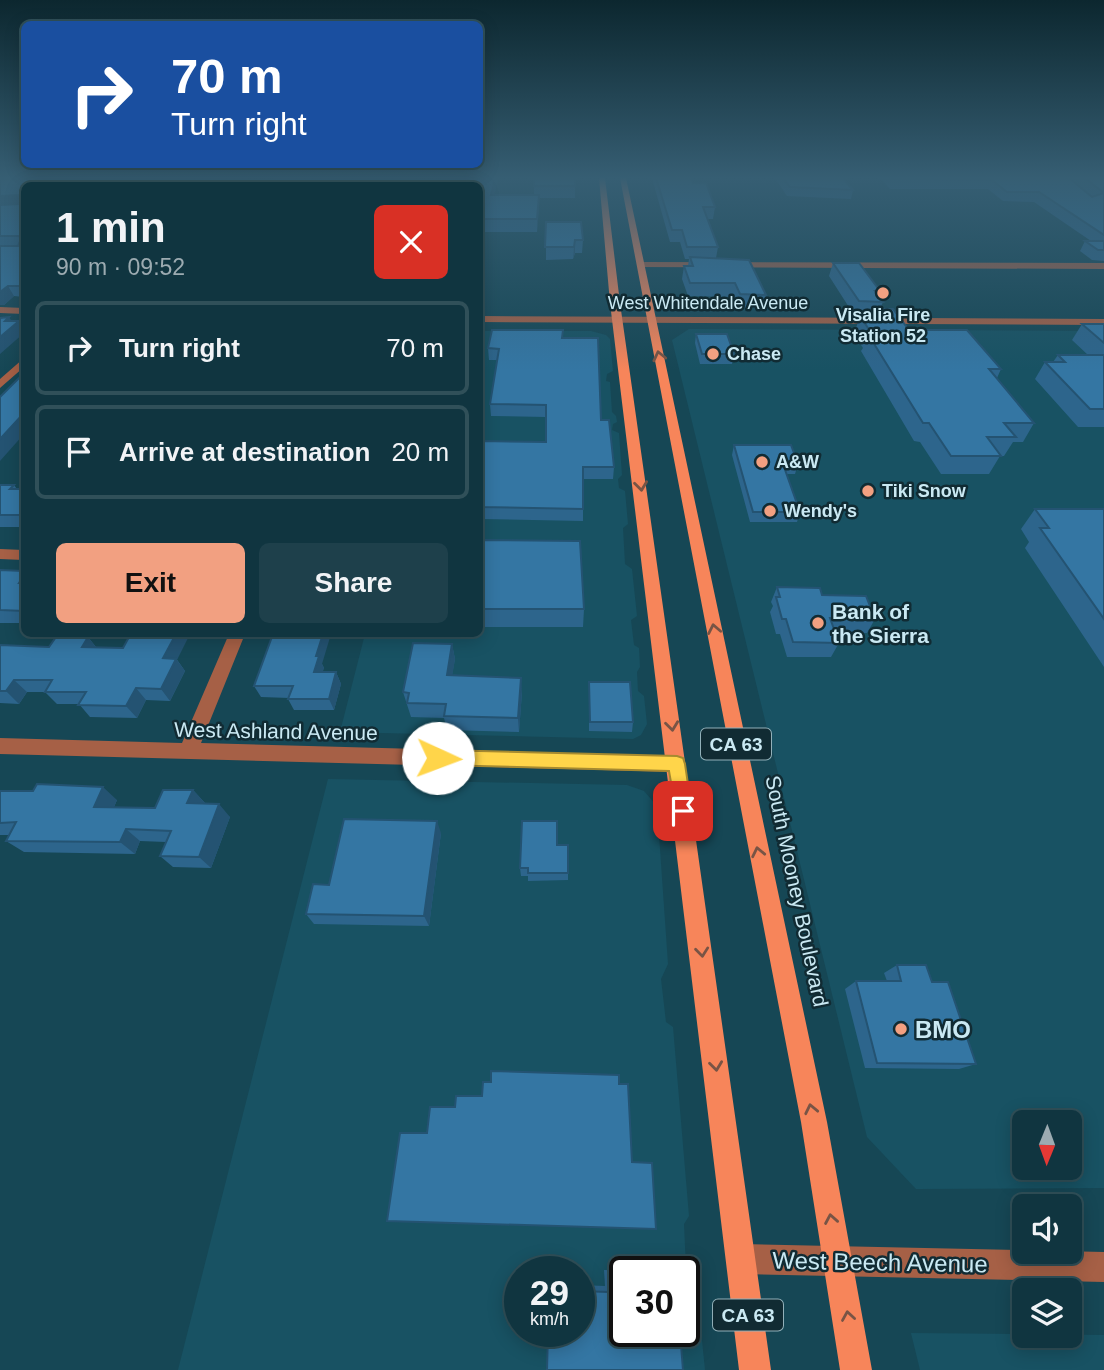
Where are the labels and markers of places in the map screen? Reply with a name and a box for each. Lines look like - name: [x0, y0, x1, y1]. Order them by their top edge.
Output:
- marker: Visalia Fire Station 52: [875, 285, 891, 301]
- place label: Visalia Fire Station 52: [836, 305, 930, 346]
- place label: Chase: [727, 344, 781, 364]
- marker: Chase: [705, 346, 721, 362]
- place label: A&W: [776, 452, 819, 472]
- marker: A&W: [754, 454, 770, 470]
- place label: Tiki Snow: [882, 481, 967, 501]
- marker: Tiki Snow: [860, 483, 876, 499]
- place label: Wendy's: [784, 501, 857, 521]
- marker: Wendy's: [762, 503, 778, 519]
- place label: Bank of the Sierra: [832, 600, 929, 647]
- marker: Bank of the Sierra: [810, 615, 826, 631]
- pin: [653, 781, 713, 841]
- place label: BMO: [915, 1016, 971, 1043]
- marker: BMO: [893, 1021, 909, 1037]

